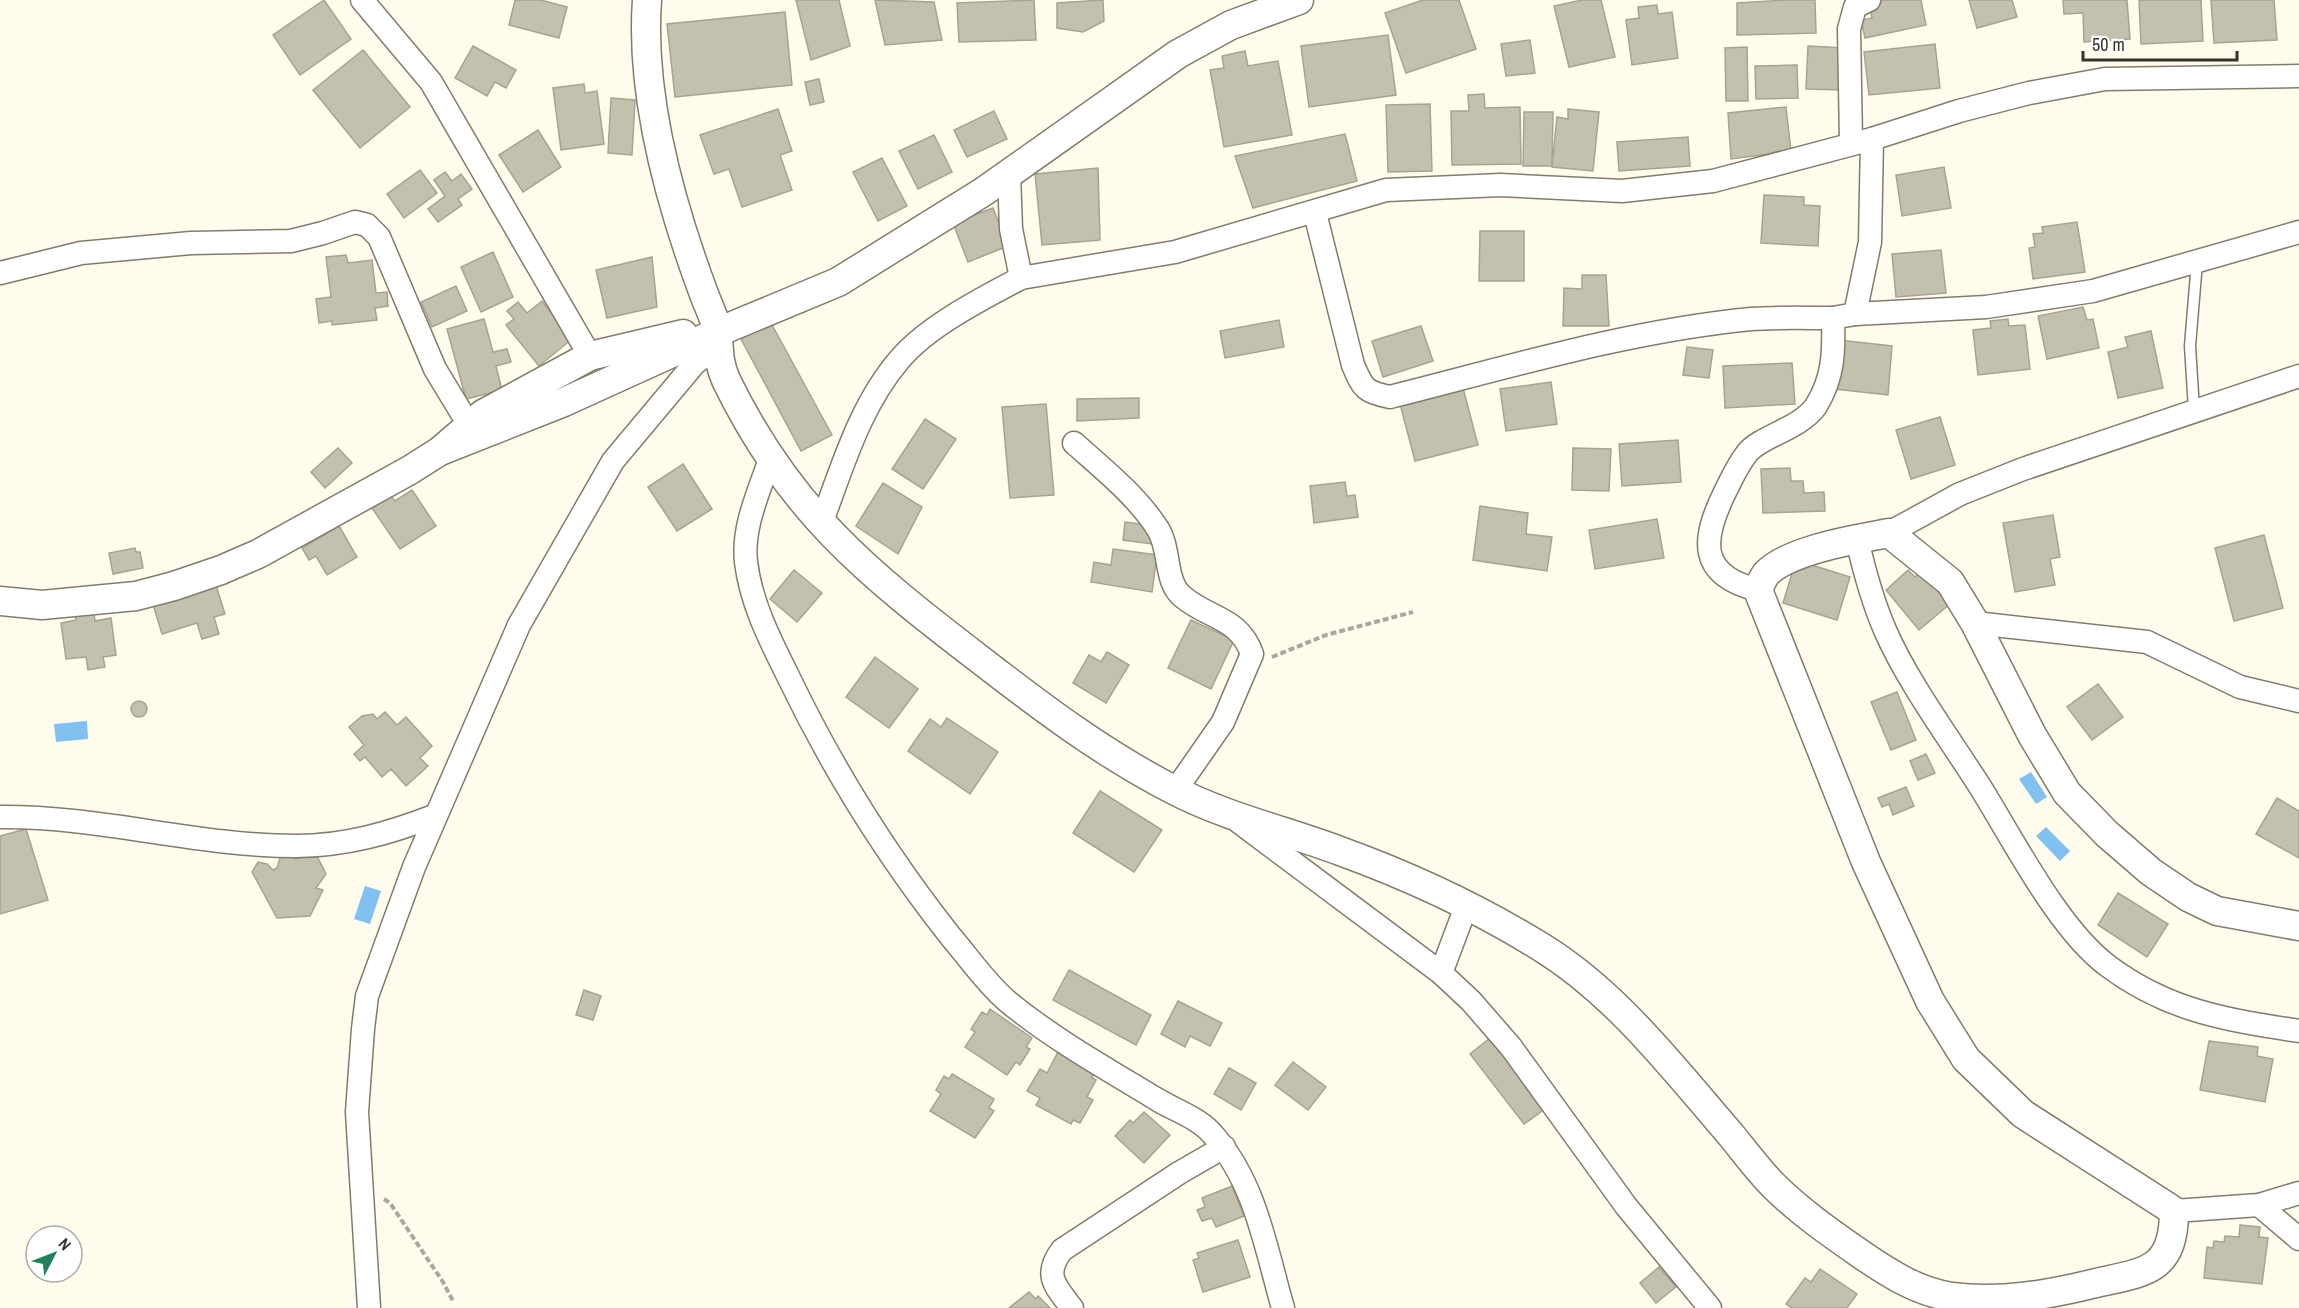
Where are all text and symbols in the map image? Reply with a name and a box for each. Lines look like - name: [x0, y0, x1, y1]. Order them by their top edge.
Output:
- scale bar: [2083, 24, 2238, 62]
- text: 50 m: [2092, 32, 2125, 57]
- north arrow: [24, 1224, 84, 1284]
- text: N: [54, 1233, 76, 1255]

